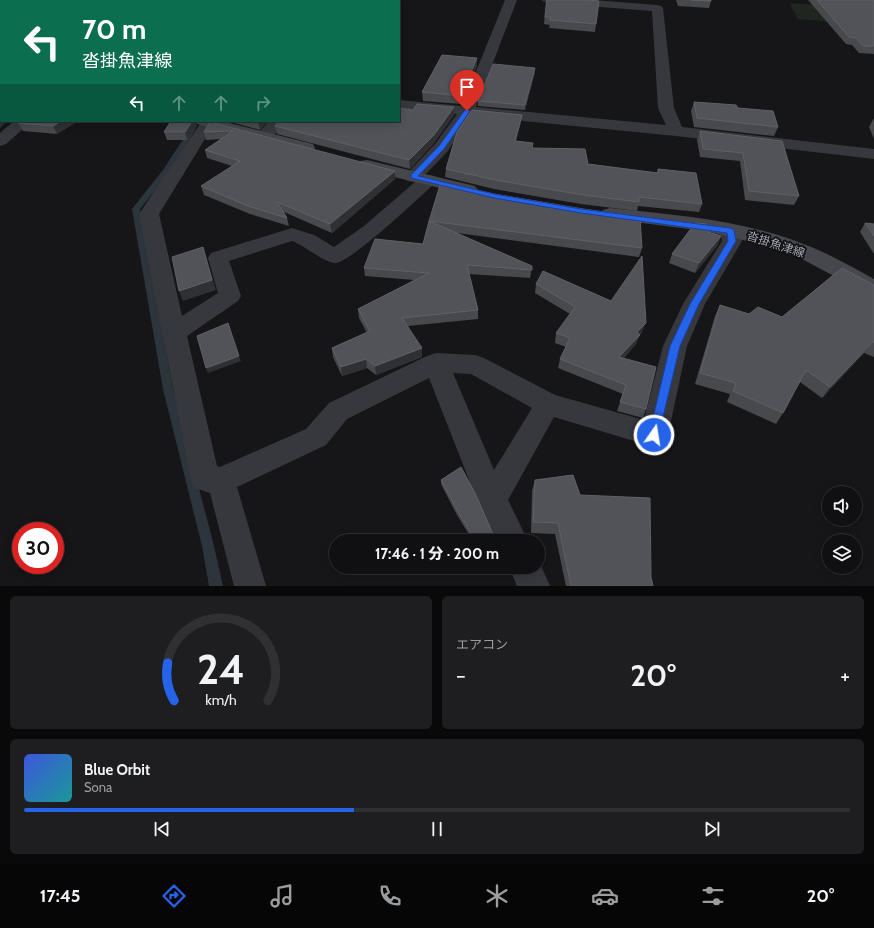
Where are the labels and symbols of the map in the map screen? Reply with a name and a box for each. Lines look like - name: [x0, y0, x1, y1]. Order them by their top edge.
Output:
- pin: [450, 70, 484, 111]
- street label: 沓掛魚津線: [745, 228, 807, 260]
- position arrow: [633, 414, 675, 456]
- speed limit sign: 30: [12, 522, 64, 574]

